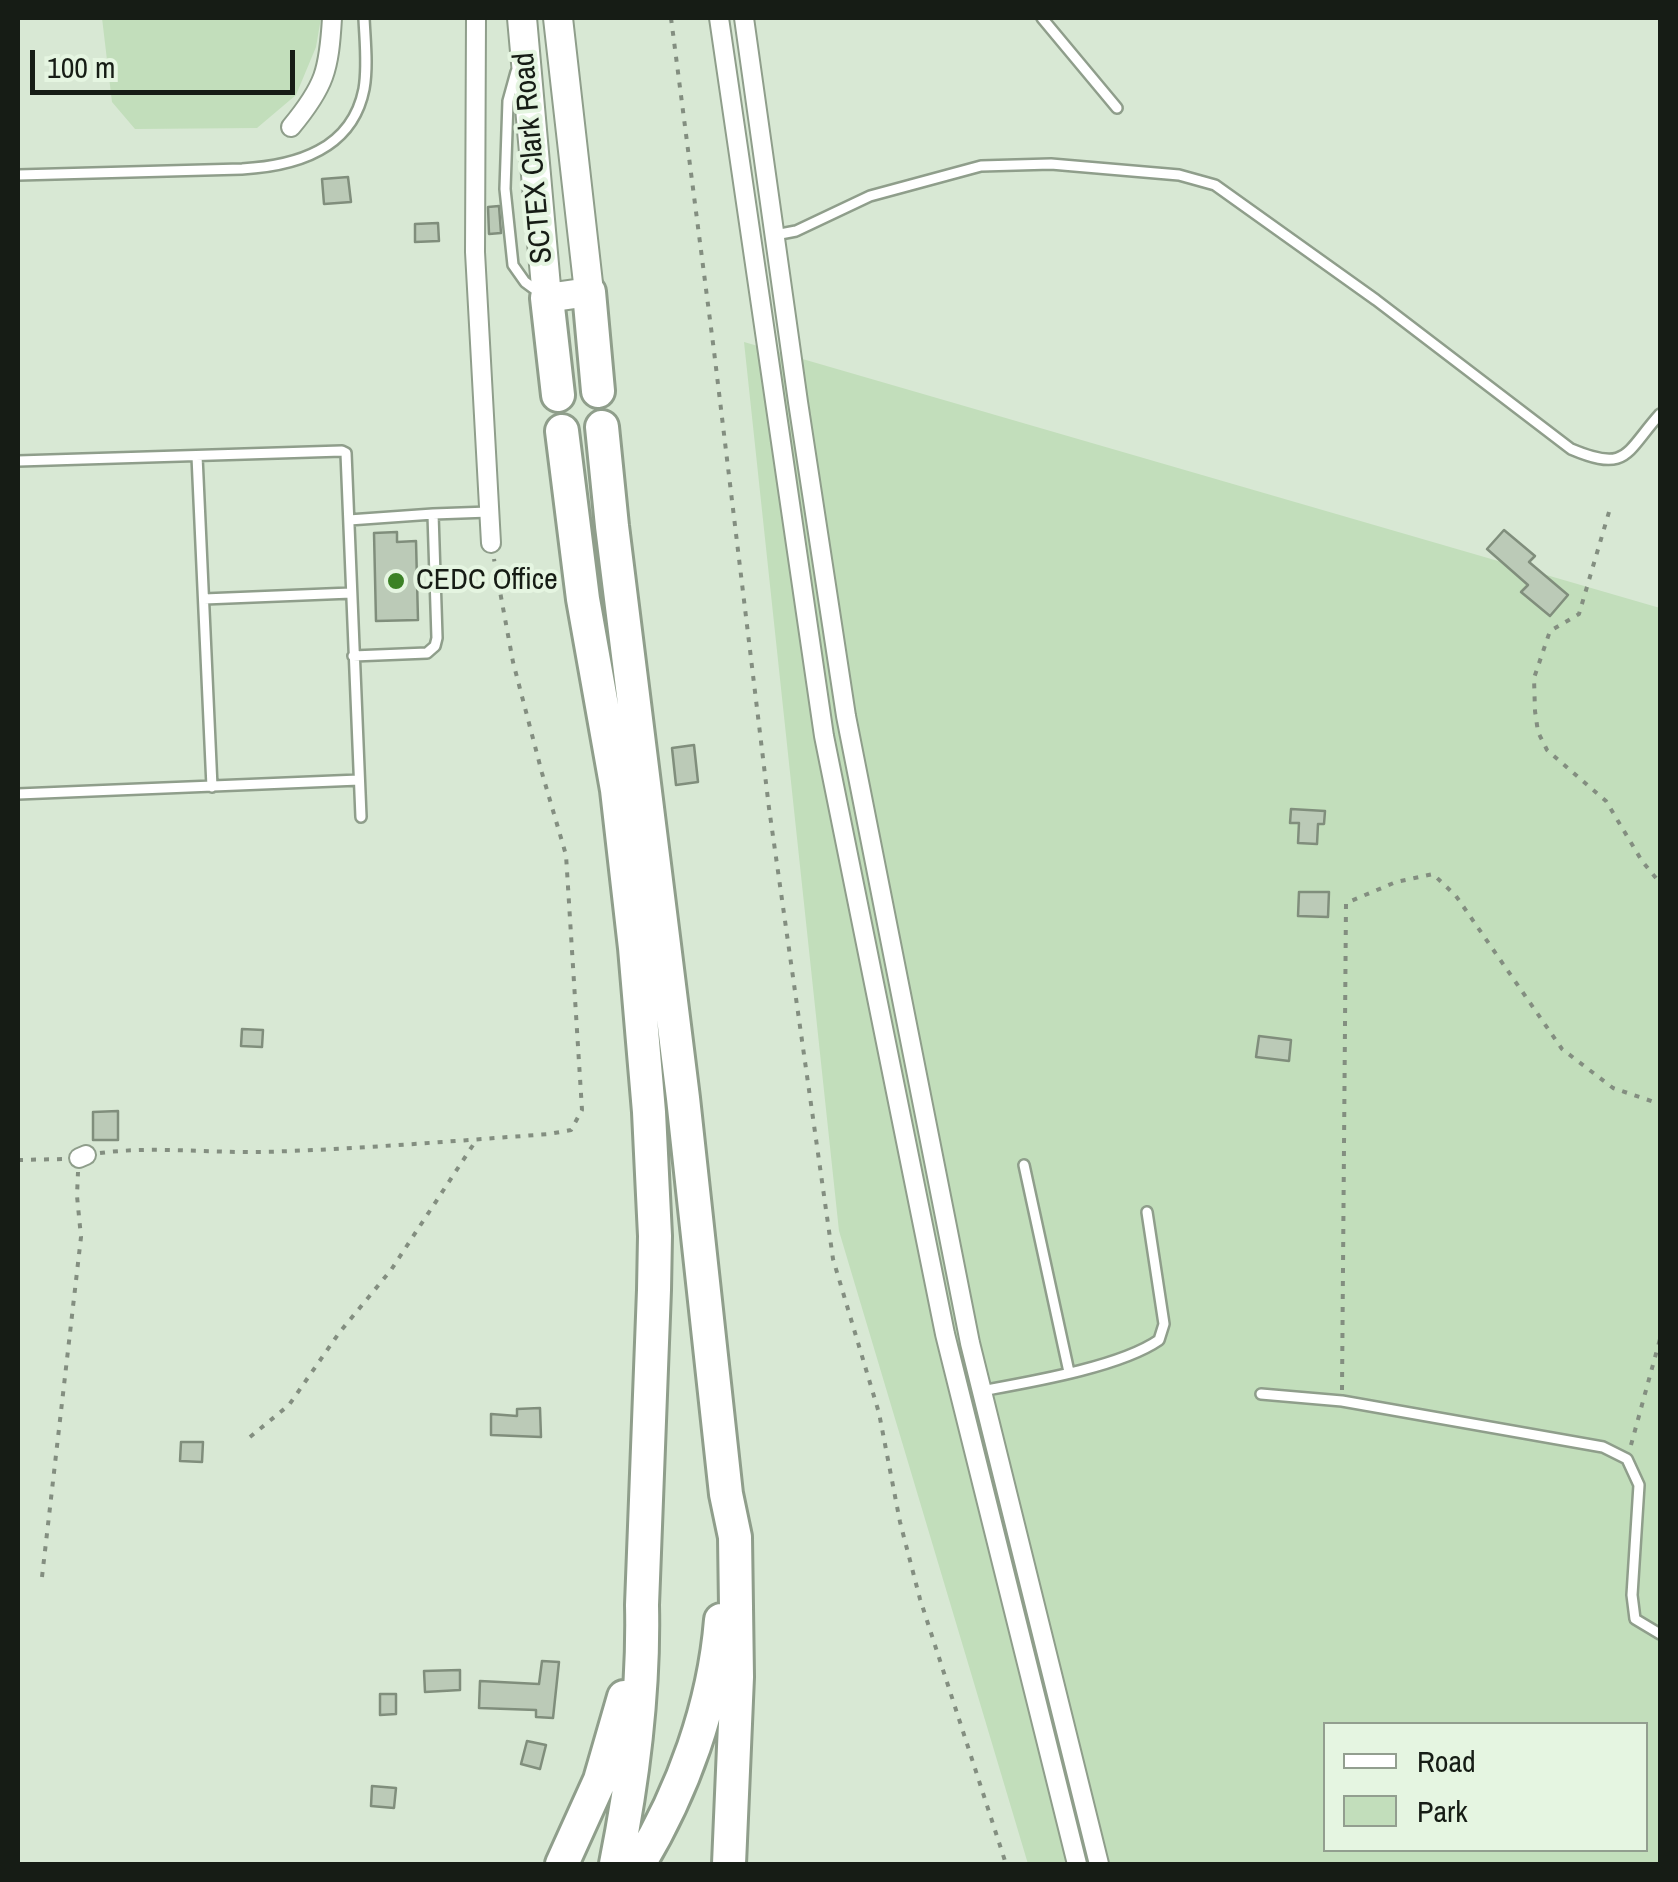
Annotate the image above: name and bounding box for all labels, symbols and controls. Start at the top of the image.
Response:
scale bar [35,30,300,92]
text: 100 m [47,47,115,87]
street label: SCTEX Clark Road [507,51,561,265]
place label: CEDC Office [416,563,558,599]
marker: CEDC Office [385,570,407,592]
legend [1323,1722,1648,1852]
text: Road [1417,1741,1476,1781]
text: Park [1417,1791,1468,1831]

